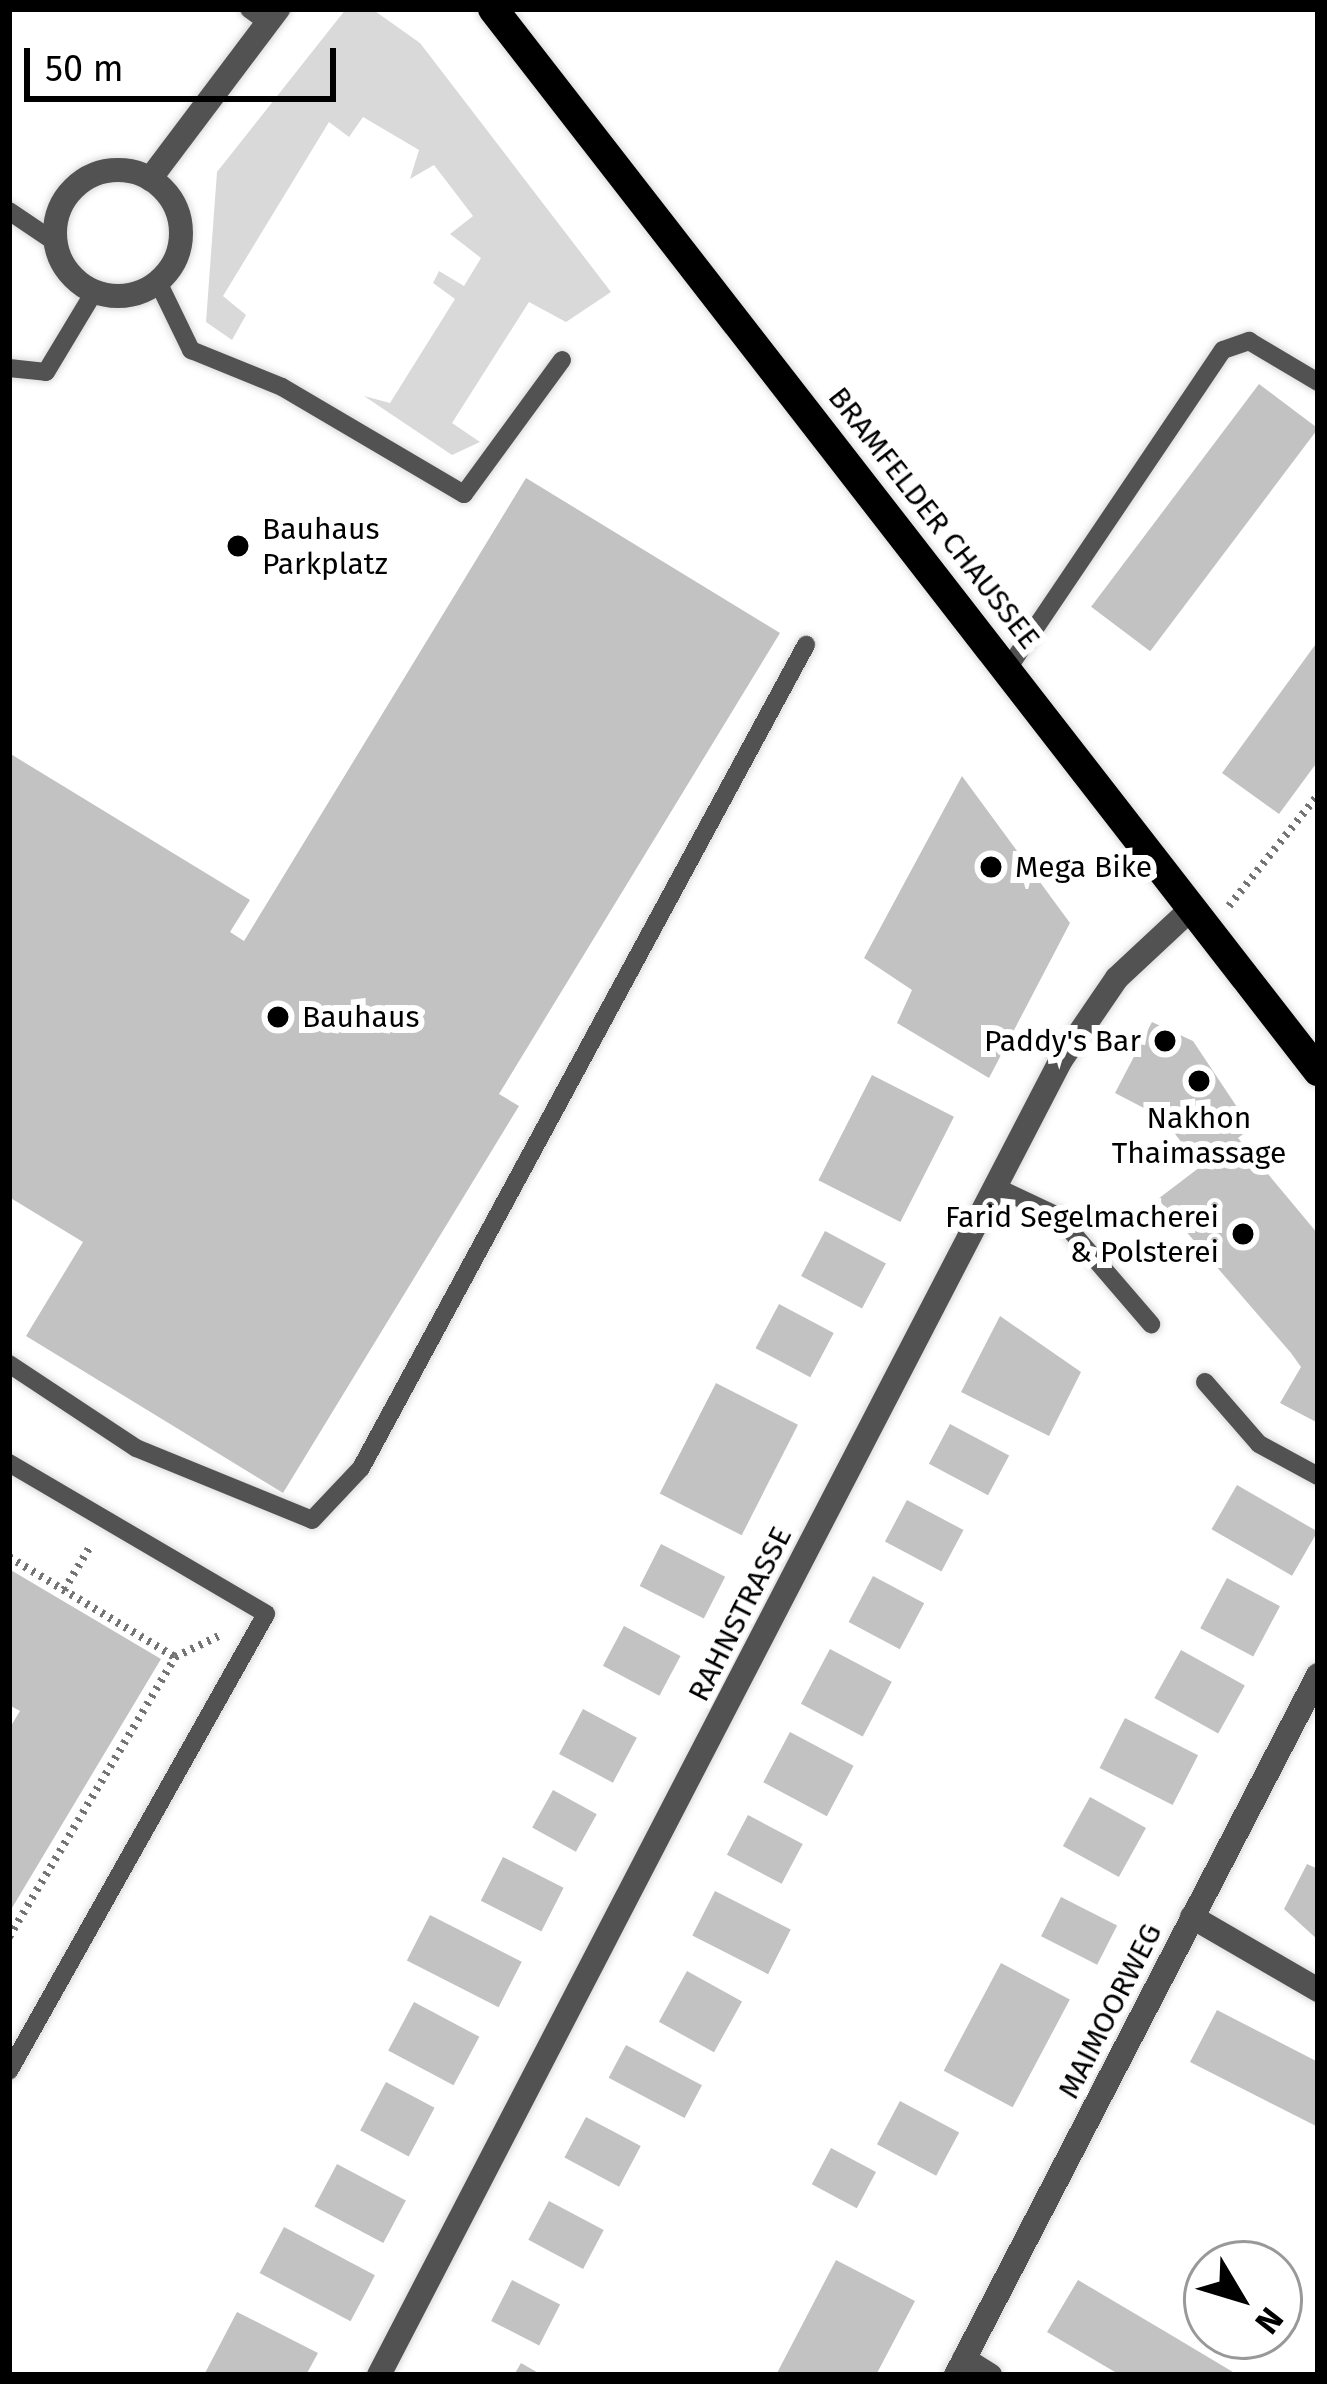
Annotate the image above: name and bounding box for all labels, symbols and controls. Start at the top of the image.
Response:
scale bar [30,24,342,98]
text: 50 m [45,47,124,91]
street label: BRAMFELDER CHAUSSEE [821,380,1047,656]
place label: Bauhaus Parkplatz [262,511,388,582]
marker: Bauhaus Parkplatz [225,533,251,559]
place label: Mega Bike [1015,849,1152,885]
marker: Mega Bike [978,854,1004,880]
place label: Bauhaus [302,999,419,1035]
marker: Bauhaus [265,1004,291,1030]
place label: Paddy's Bar [984,1023,1141,1059]
marker: Paddy's Bar [1152,1028,1178,1054]
marker: Nakhon Thaimassage [1186,1068,1212,1094]
place label: Nakhon Thaimassage [1112,1100,1286,1170]
place label: Farid Segelmacherei & Polsterei [945,1199,1219,1270]
marker: Farid Segelmacherei & Polsterei [1230,1221,1256,1247]
street label: RAHNSTRASSE [681,1521,799,1707]
street label: MAIMOORWEG [1050,1918,1170,2104]
north arrow [1183,2240,1303,2360]
text: N [1247,2299,1292,2341]

